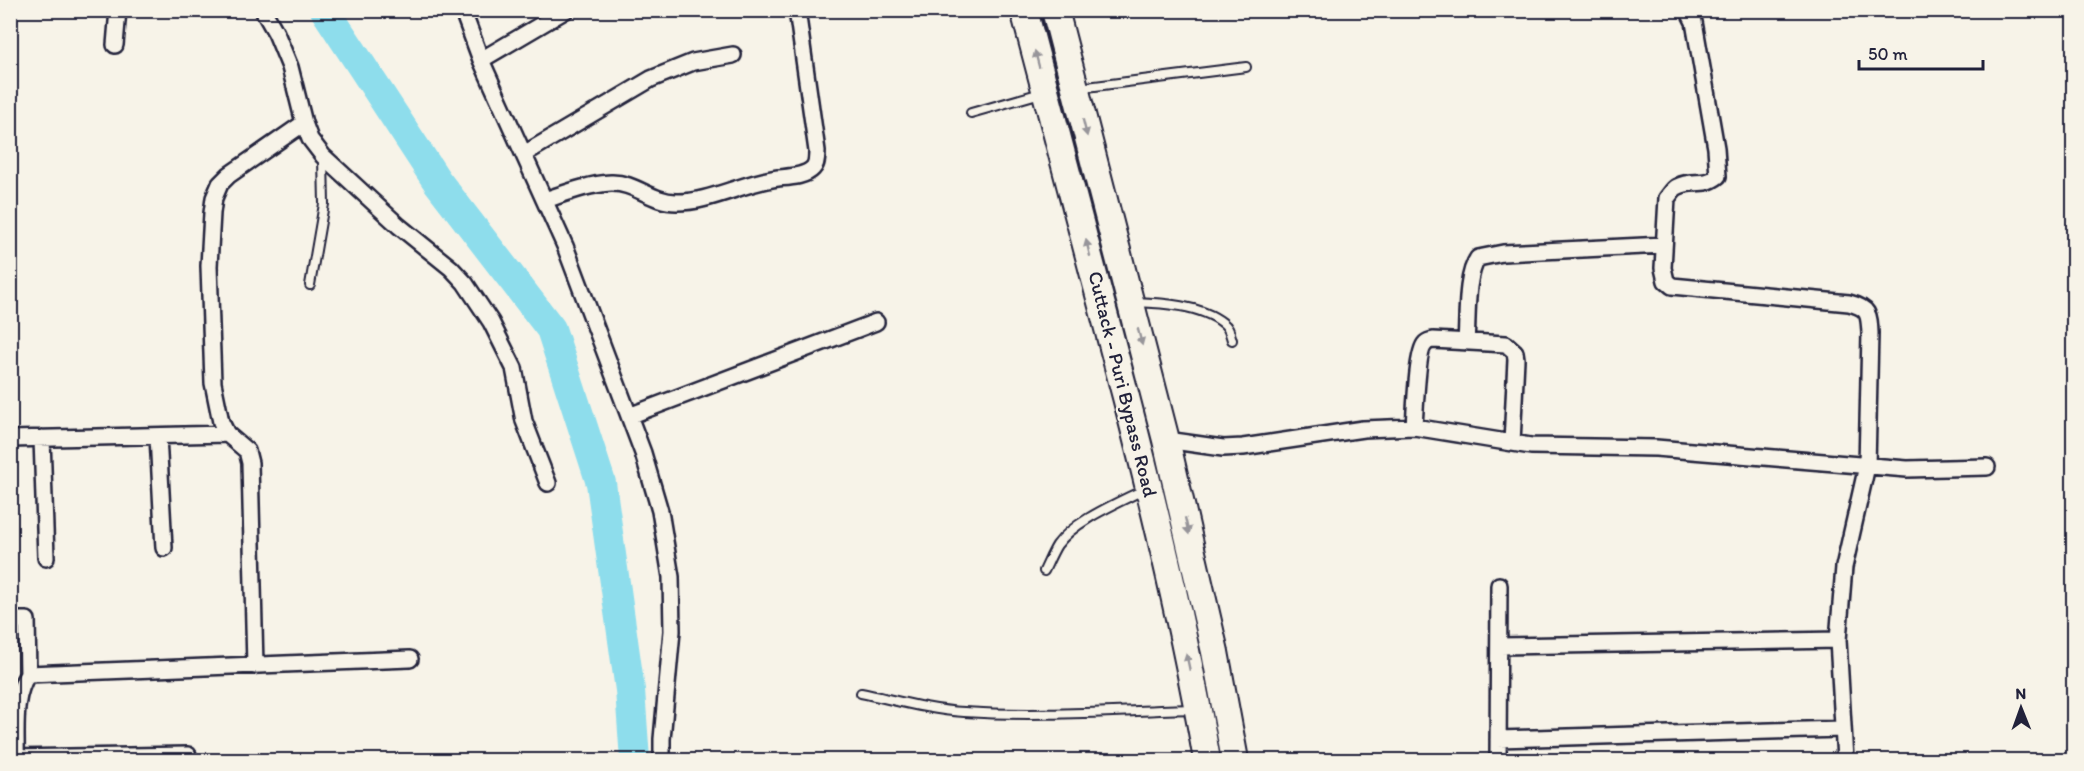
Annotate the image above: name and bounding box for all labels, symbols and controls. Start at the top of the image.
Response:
scale bar [1859,33,1984,71]
text: 50 m [1868,43,1908,65]
one-way arrow [1032,50,1042,69]
one-way arrow [1081,119,1090,137]
one-way arrow [1083,239,1093,257]
street label: Cuttack - Puri Bypass Road [1083,269,1163,500]
one-way arrow [1136,328,1146,346]
one-way arrow [1183,517,1192,536]
one-way arrow [1183,652,1192,671]
north arrow [1991,678,2051,738]
text: N [2015,684,2026,703]

